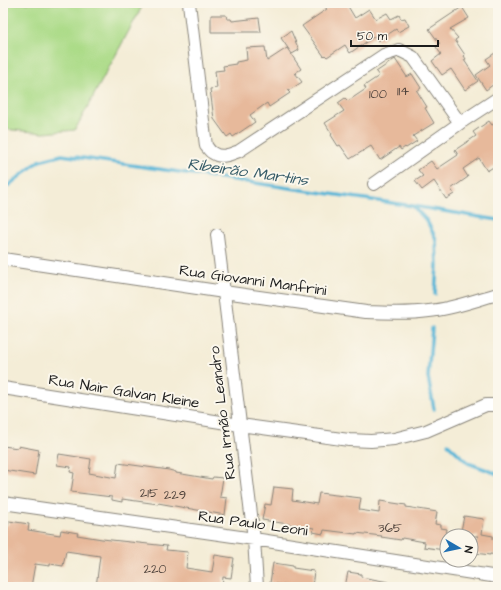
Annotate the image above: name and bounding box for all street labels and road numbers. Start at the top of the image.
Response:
street label: Rua Giovanni Manfrini [178,260,329,301]
street label: Rua Irmão Leandro [204,344,241,481]
street label: Rua Nair Galvan Kleine [47,369,201,414]
street label: Rua Paulo Leoni [197,505,310,542]

